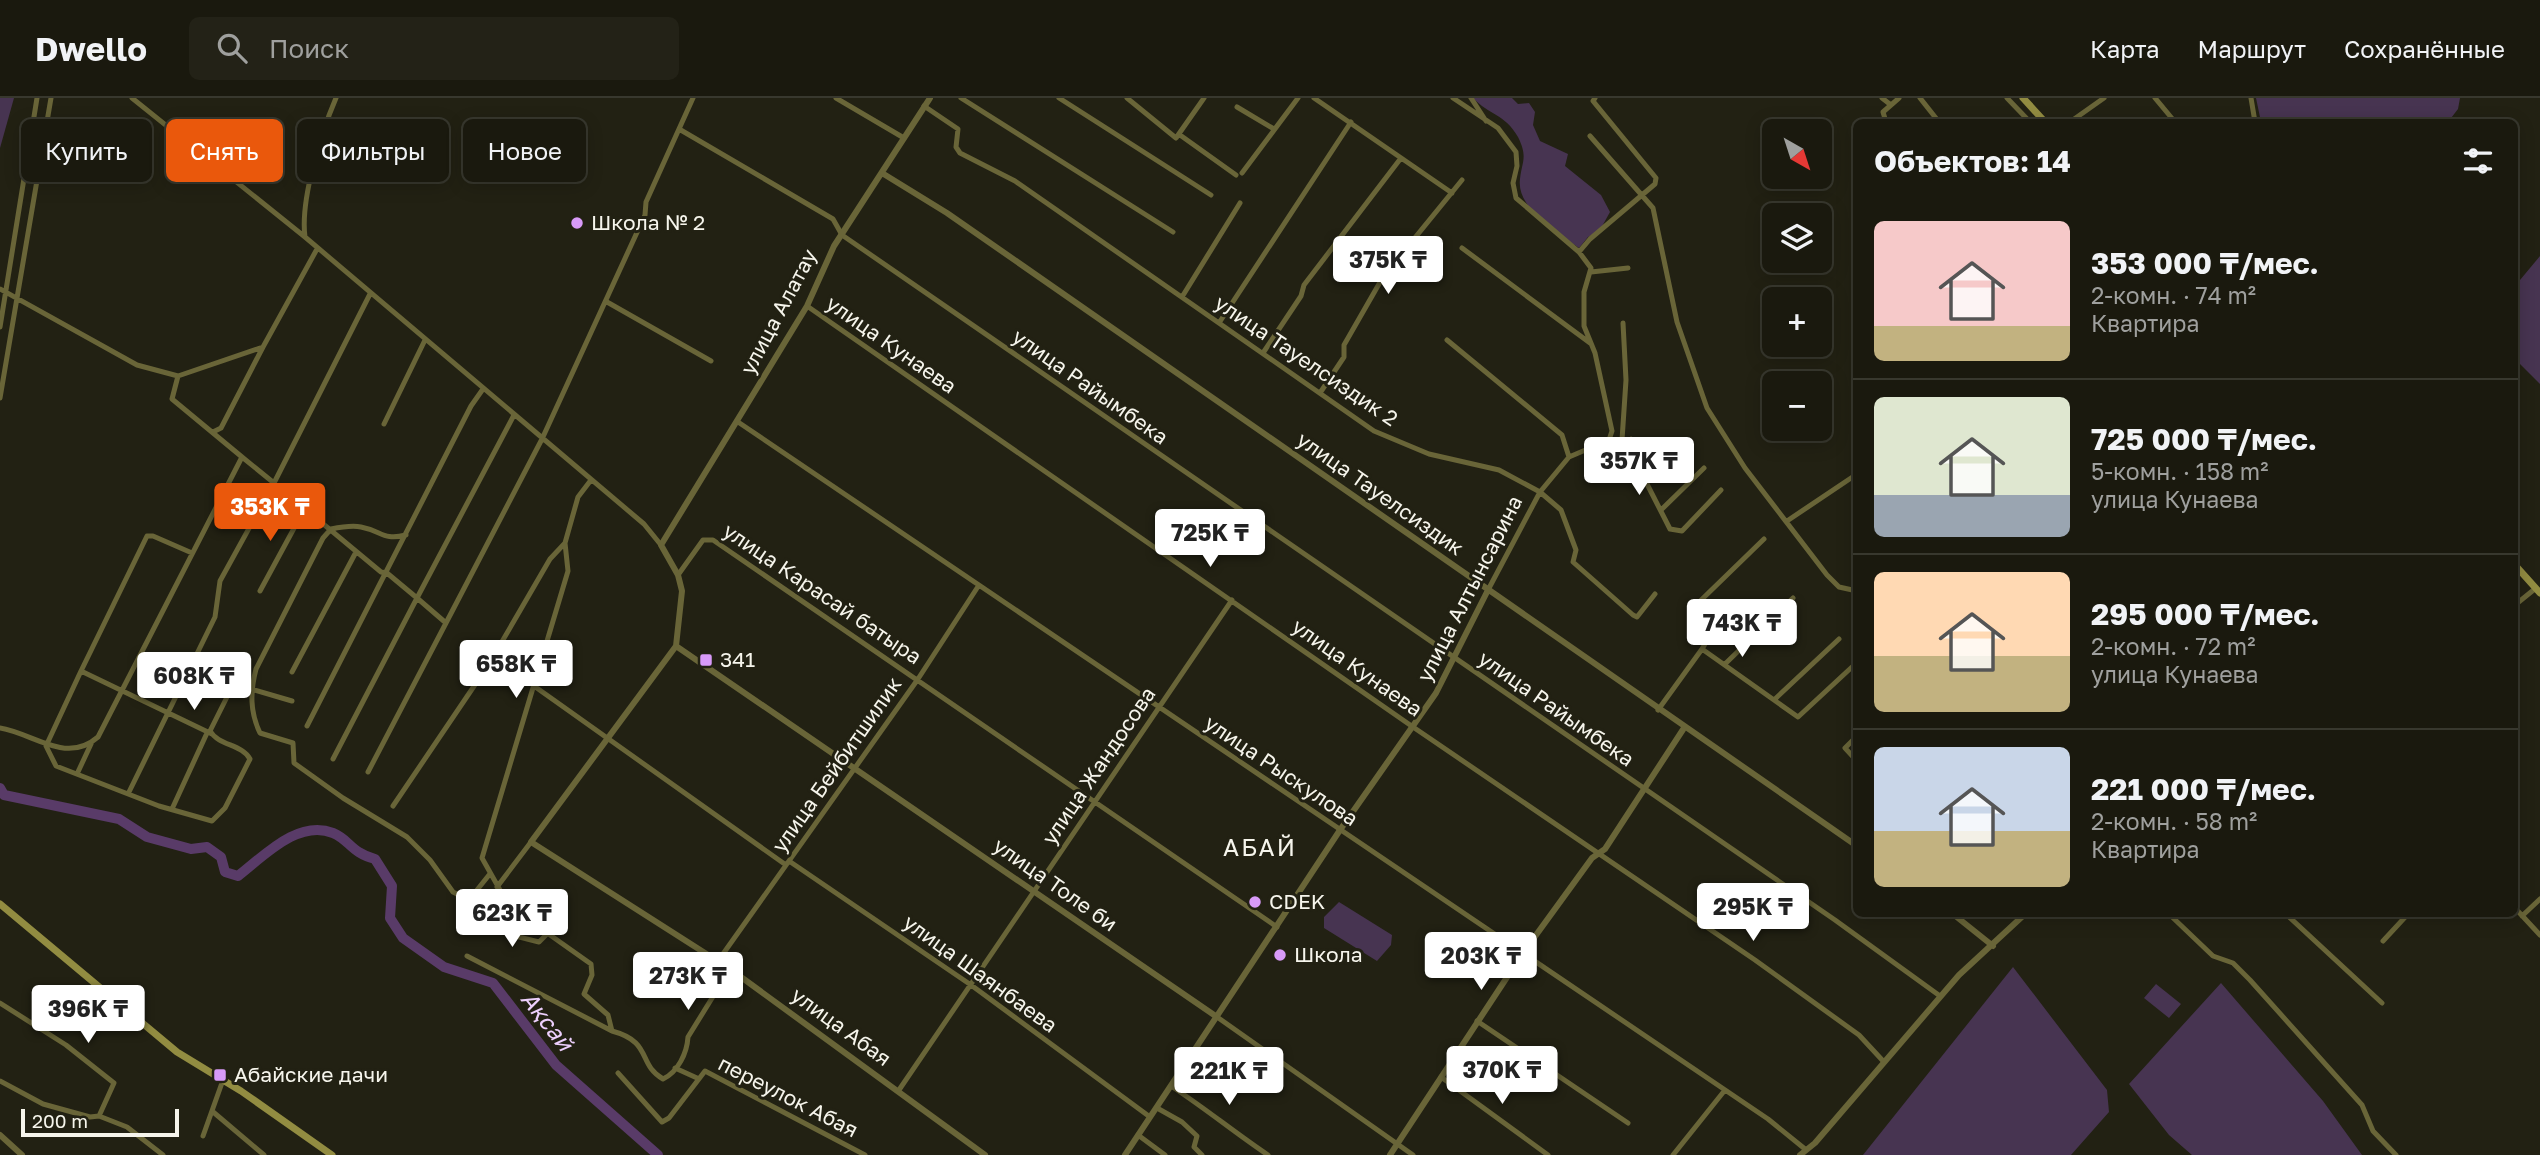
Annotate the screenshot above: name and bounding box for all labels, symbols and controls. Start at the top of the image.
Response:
search box [189,17,679,80]
text: Dwello [35,29,147,68]
icon: search [213,29,251,67]
text: Поиск [269,33,349,64]
text: Карта [2090,34,2160,63]
text: Маршрут [2198,34,2306,63]
text: Сохранённые [2344,34,2505,63]
chip: Купить [21,119,152,182]
chip: Снять [166,119,283,182]
chip: Фильтры [297,119,449,182]
chip: Новое [463,119,586,182]
north arrow [1762,119,1832,189]
map controls [1762,119,1832,441]
icon: filters [2459,142,2497,180]
text: Объектов: 14 [1874,143,2071,179]
button: layers [1762,203,1832,273]
place label: Школа № 2 [591,209,705,235]
marker: Школа № 2 [569,215,585,231]
pin: 375K ₸ [1331,236,1445,296]
street label: улица Алатау [734,244,822,379]
text: 375K ₸ [1349,245,1427,273]
text: 353 000 ₸/мес. [2091,245,2319,281]
icon: home [1930,249,2014,333]
text: 2-комн. · 74 m² [2091,281,2256,309]
button: + [1762,287,1832,357]
street label: улица Тауелсиздик 2 [1210,289,1403,431]
street label: улица Кунаева [821,290,962,399]
text: Квартира [2091,309,2199,337]
street label: улица Райымбека [1008,323,1173,450]
button: − [1762,371,1832,441]
text: 725 000 ₸/мес. [2091,421,2317,457]
icon: home [1930,425,2014,509]
street label: улица Тауелсиздик [1292,426,1469,561]
pin: 357K ₸ [1582,438,1696,497]
text: 357K ₸ [1600,446,1678,474]
text: 5-комн. · 158 m² [2091,457,2268,485]
pin: 353K ₸ [213,484,327,543]
text: улица Кунаева [2091,485,2259,513]
street label: улица Алтынсарина [1411,491,1527,686]
text: 353K ₸ [230,492,310,520]
pin: 725K ₸ [1153,510,1267,569]
street label: улица Карасай батыра [718,517,927,669]
text: 725K ₸ [1171,518,1249,546]
text: 295 000 ₸/мес. [2091,596,2320,632]
pin: 743K ₸ [1685,600,1799,659]
icon: home [1930,600,2014,684]
text: 743K ₸ [1703,608,1781,636]
street label: улица Кунаева [1287,613,1428,722]
text: 2-комн. · 72 m² [2091,632,2255,660]
pin: 658K ₸ [459,640,573,700]
street label: улица Райымбека [1474,645,1639,772]
place label: 341 [720,646,755,672]
text: 658K ₸ [476,649,556,677]
pin: 608K ₸ [137,652,251,712]
marker: 341 [698,652,714,668]
text: улица Кунаева [2091,660,2259,688]
text: 608K ₸ [153,661,235,689]
street label: улица Бейбитшилик [766,672,907,857]
street label: улица Жандосова [1036,682,1161,849]
street label: улица Рыскулова [1200,709,1363,831]
text: 221 000 ₸/мес. [2091,771,2316,807]
icon: home [1930,775,2014,859]
text: 2-комн. · 58 m² [2091,807,2257,835]
street label: улица Толе би [989,832,1123,937]
district label: АБАЙ [1223,832,1297,861]
text: Квартира [2091,835,2199,863]
pin: 295K ₸ [1696,884,1810,943]
place label: CDEK [1269,888,1325,914]
pin: 623K ₸ [455,890,569,949]
text: 295K ₸ [1713,892,1793,920]
marker: CDEK [1247,894,1263,910]
text: 623K ₸ [472,898,552,926]
street label: улица Шаянбаева [898,909,1063,1038]
pin: 203K ₸ [1424,932,1538,992]
place label: Школа [1294,941,1363,967]
text: 203K ₸ [1441,941,1521,969]
marker: Школа [1272,947,1288,963]
pin: 273K ₸ [631,953,745,1012]
text: 273K ₸ [649,961,727,989]
street label: улица Абая [787,981,897,1071]
water label: Ақсай [516,985,581,1057]
pin: 396K ₸ [31,986,145,1045]
text: 396K ₸ [48,994,128,1022]
pin: 370K ₸ [1445,1046,1559,1106]
pin: 221K ₸ [1172,1048,1286,1107]
street label: переулок Абая [714,1050,863,1142]
text: 370K ₸ [1463,1055,1541,1083]
text: 221K ₸ [1190,1056,1268,1084]
place label: Абайские дачи [234,1061,388,1087]
marker: Абайские дачи [212,1067,228,1083]
scale bar [21,1106,178,1138]
text: 200 m [32,1109,88,1132]

